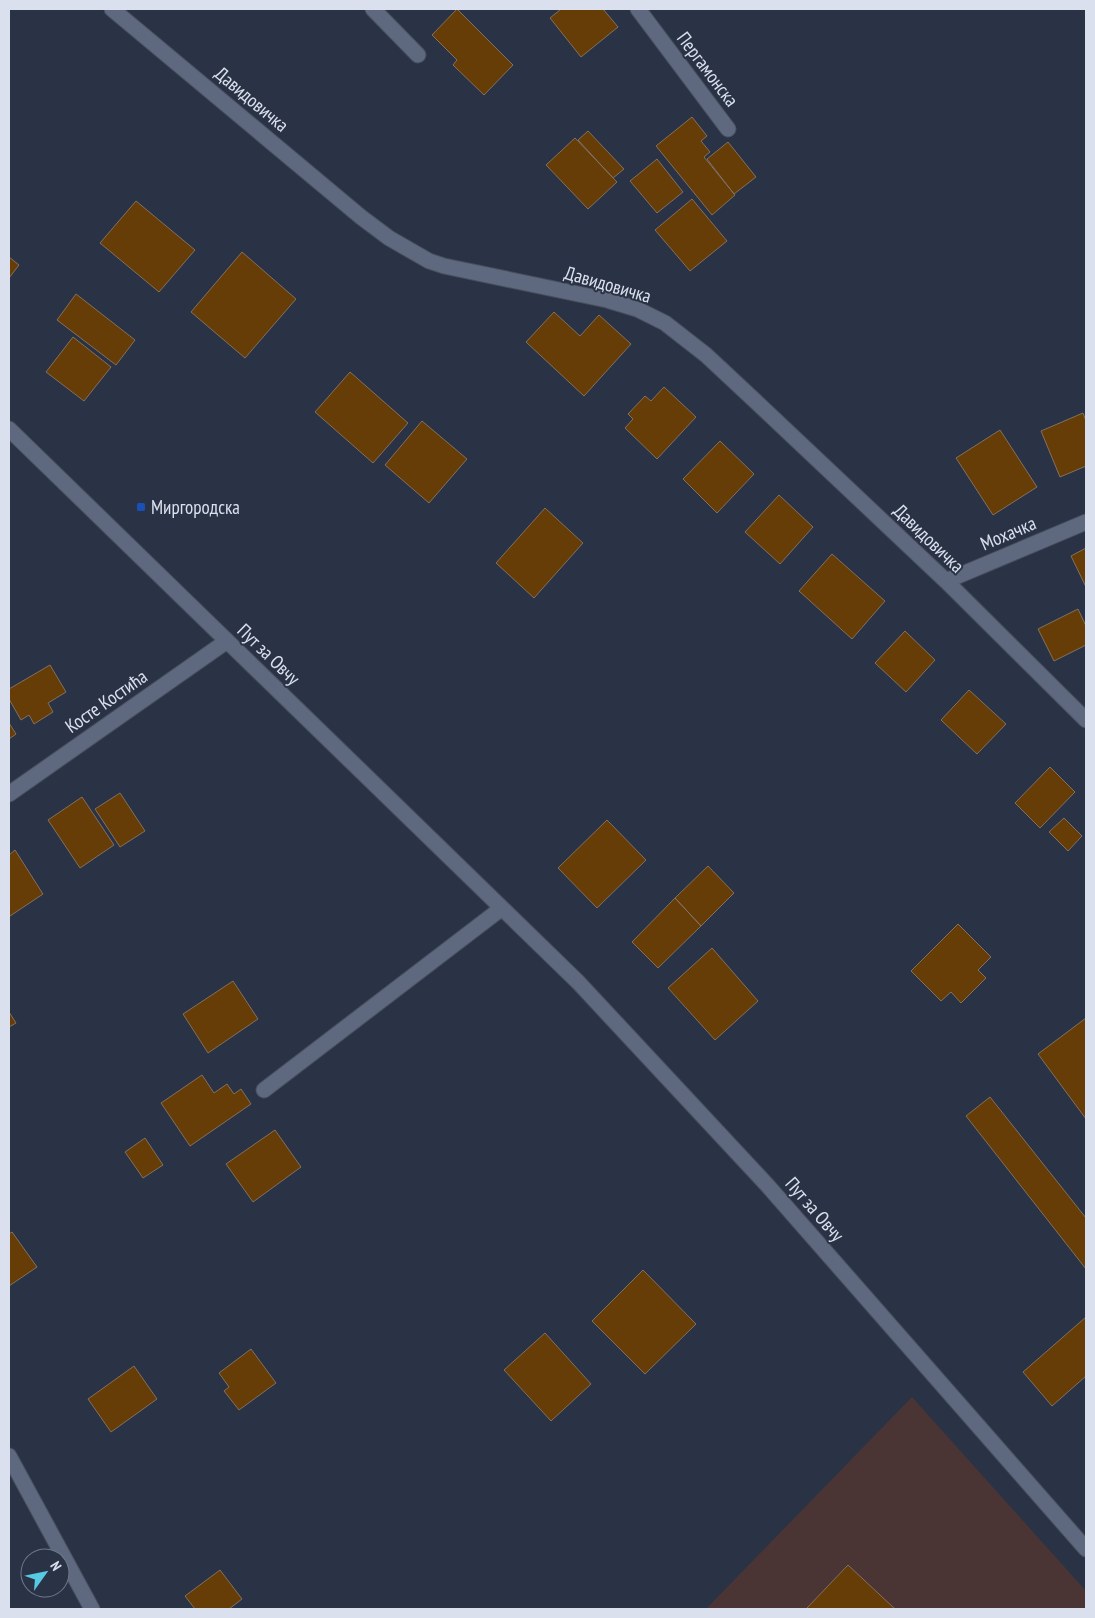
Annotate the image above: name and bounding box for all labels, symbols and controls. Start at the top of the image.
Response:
street label: Пергамонска [672,27,744,111]
street label: Давидовичка [210,61,294,137]
street label: Давидовичка [562,260,654,308]
place label: Миргородска [151,495,240,519]
street label: Давидовичка [889,498,969,578]
marker: Миргородска [135,501,147,513]
street label: Мохачка [977,511,1039,555]
street label: Пут за Овчу [233,618,306,690]
street label: Косте Костића [60,664,152,738]
street label: Пут за Овчу [780,1172,850,1247]
north arrow [20,1548,70,1598]
text: N [46,1558,66,1574]

